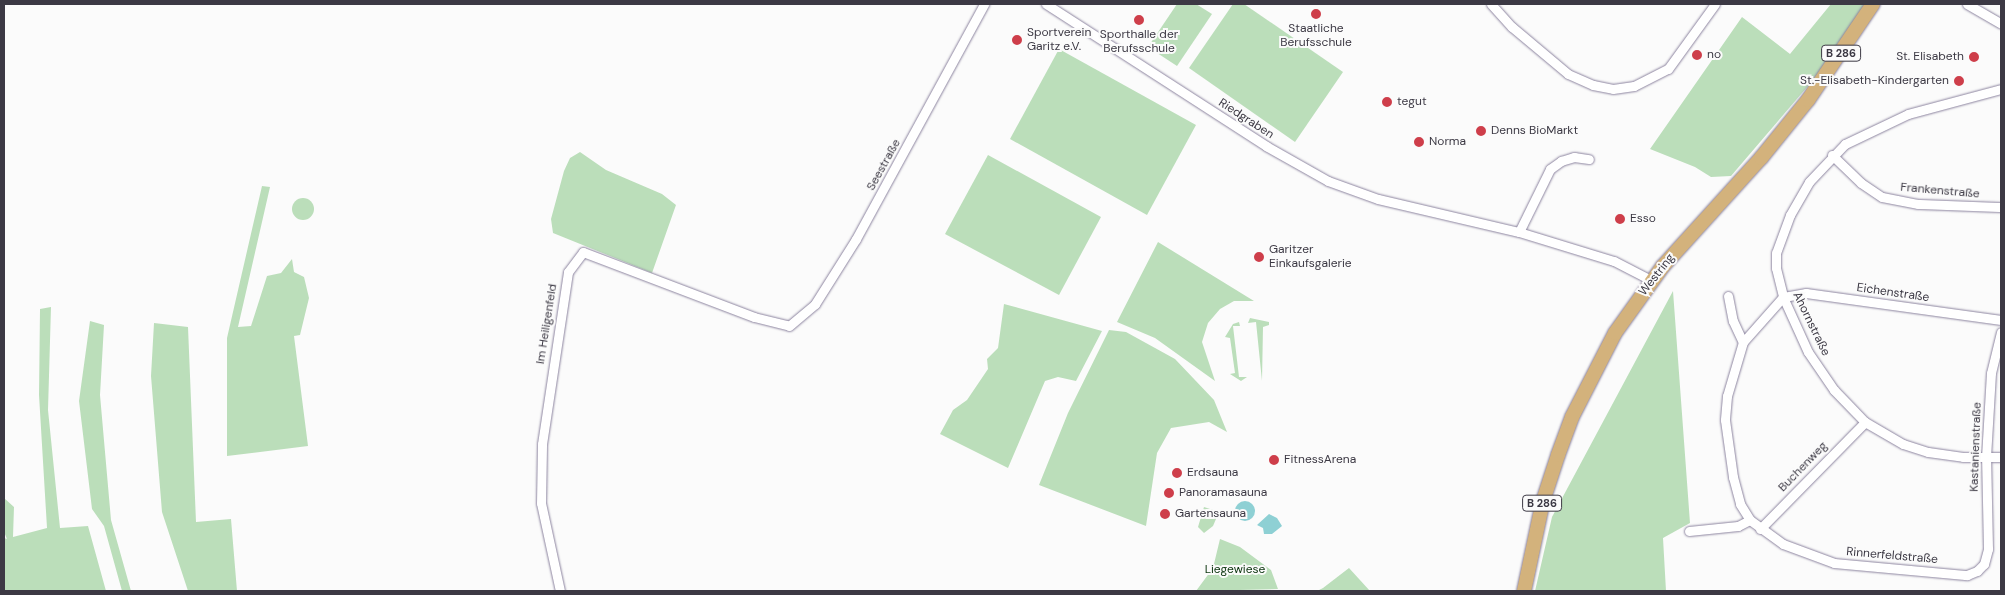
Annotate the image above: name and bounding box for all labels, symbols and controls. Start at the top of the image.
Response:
marker: Staatliche Berufsschule [1310,8,1322,20]
marker: Sporthalle der Berufsschule [1133,14,1145,26]
place label: Staatliche Berufsschule [1280,22,1352,50]
place label: Sportverein Garitz e.V. [1027,26,1091,54]
place label: Sporthalle der Berufsschule [1100,28,1178,56]
marker: Sportverein Garitz e.V. [1011,34,1023,46]
road number: B 286 [1821,44,1861,62]
place label: no [1707,48,1721,62]
marker: no [1691,49,1703,61]
place label: St. Elisabeth [1896,50,1964,64]
marker: St. Elisabeth [1968,51,1980,63]
place label: St.-Elisabeth-Kindergarten [1800,74,1949,88]
marker: St.-Elisabeth-Kindergarten [1953,75,1965,87]
place label: tegut [1397,95,1427,109]
street label: Riedgraben [1216,96,1276,142]
marker: tegut [1381,96,1393,108]
place label: Denns BioMarkt [1491,124,1578,138]
marker: Denns BioMarkt [1475,125,1487,137]
place label: Norma [1429,135,1466,149]
marker: Norma [1413,136,1425,148]
street label: Seestraße [864,137,904,193]
street label: Frankenstraße [1900,180,1980,202]
place label: Esso [1630,212,1656,226]
marker: Esso [1614,213,1626,225]
place label: Garitzer Einkaufsgalerie [1269,243,1352,271]
marker: Garitzer Einkaufsgalerie [1253,251,1265,263]
street label: Westring [1636,251,1678,299]
street label: Eichenstraße [1856,281,1930,305]
street label: Im Heiligenfeld [534,283,560,365]
street label: Ahornstraße [1789,290,1833,358]
street label: Kastanienstraße [1967,402,1985,492]
street label: Buchenweg [1776,439,1830,495]
place label: FitnessArena [1284,453,1356,467]
marker: FitnessArena [1268,454,1280,466]
place label: Erdsauna [1187,466,1238,480]
marker: Erdsauna [1171,467,1183,479]
place label: Panoramasauna [1179,486,1267,500]
marker: Panoramasauna [1163,487,1175,499]
road number: B 286 [1522,494,1562,512]
place label: Gartensauna [1175,507,1246,521]
marker: Gartensauna [1159,508,1171,520]
street label: Rinnerfeldstraße [1846,545,1938,567]
park label: Liegewiese [1205,563,1265,577]

